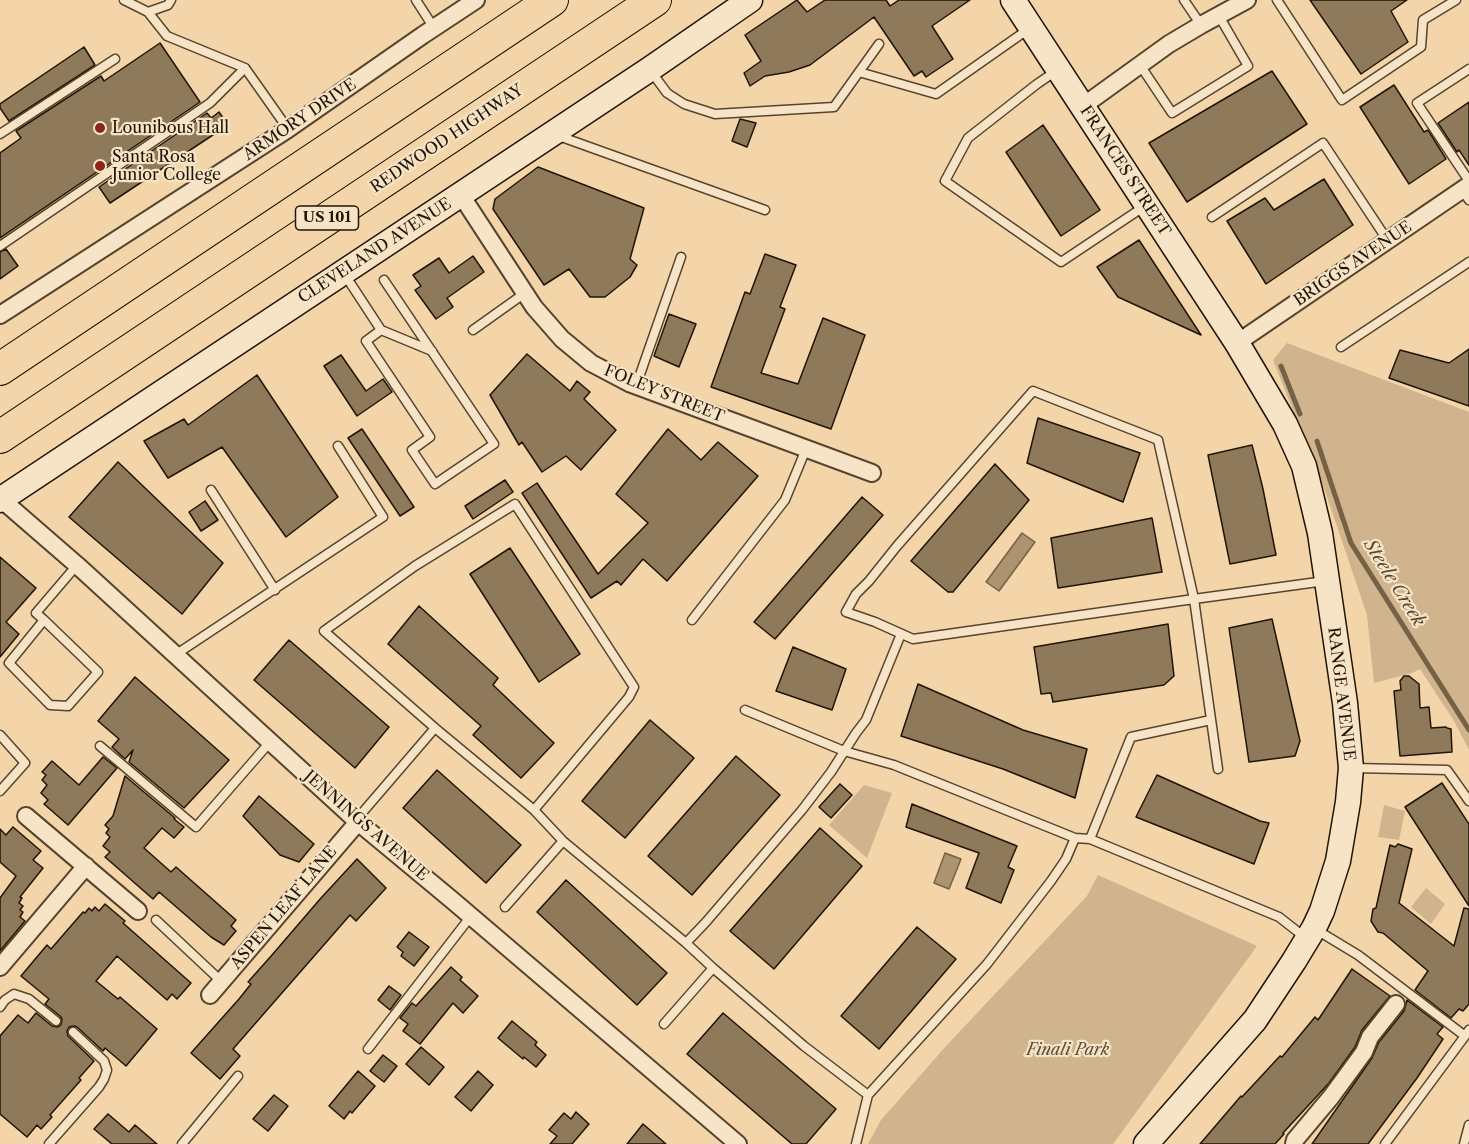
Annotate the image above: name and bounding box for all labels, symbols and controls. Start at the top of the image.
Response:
street label: ARMORY DRIVE [240,75,360,165]
street label: REDWOOD HIGHWAY [367,81,527,197]
street label: FRANCES STREET [1076,102,1174,240]
place label: Lounibous Hall [112,118,229,138]
marker: Lounibous Hall [93,121,107,135]
place label: Santa Rosa Junior College [112,147,221,185]
marker: Santa Rosa Junior College [93,159,107,173]
street label: CLEVELAND AVENUE [295,194,455,308]
road number: US 101 [296,206,358,230]
street label: BRIGGS AVENUE [1290,217,1416,311]
street label: FOLEY STREET [601,361,727,427]
water label: Steele Creek [1359,535,1429,631]
street label: RANGE AVENUE [1323,626,1359,762]
street label: JENNINGS AVENUE [300,767,432,885]
street label: ASPEN LEAF LANE [227,842,341,974]
park label: Finali Park [1027,1040,1109,1060]

